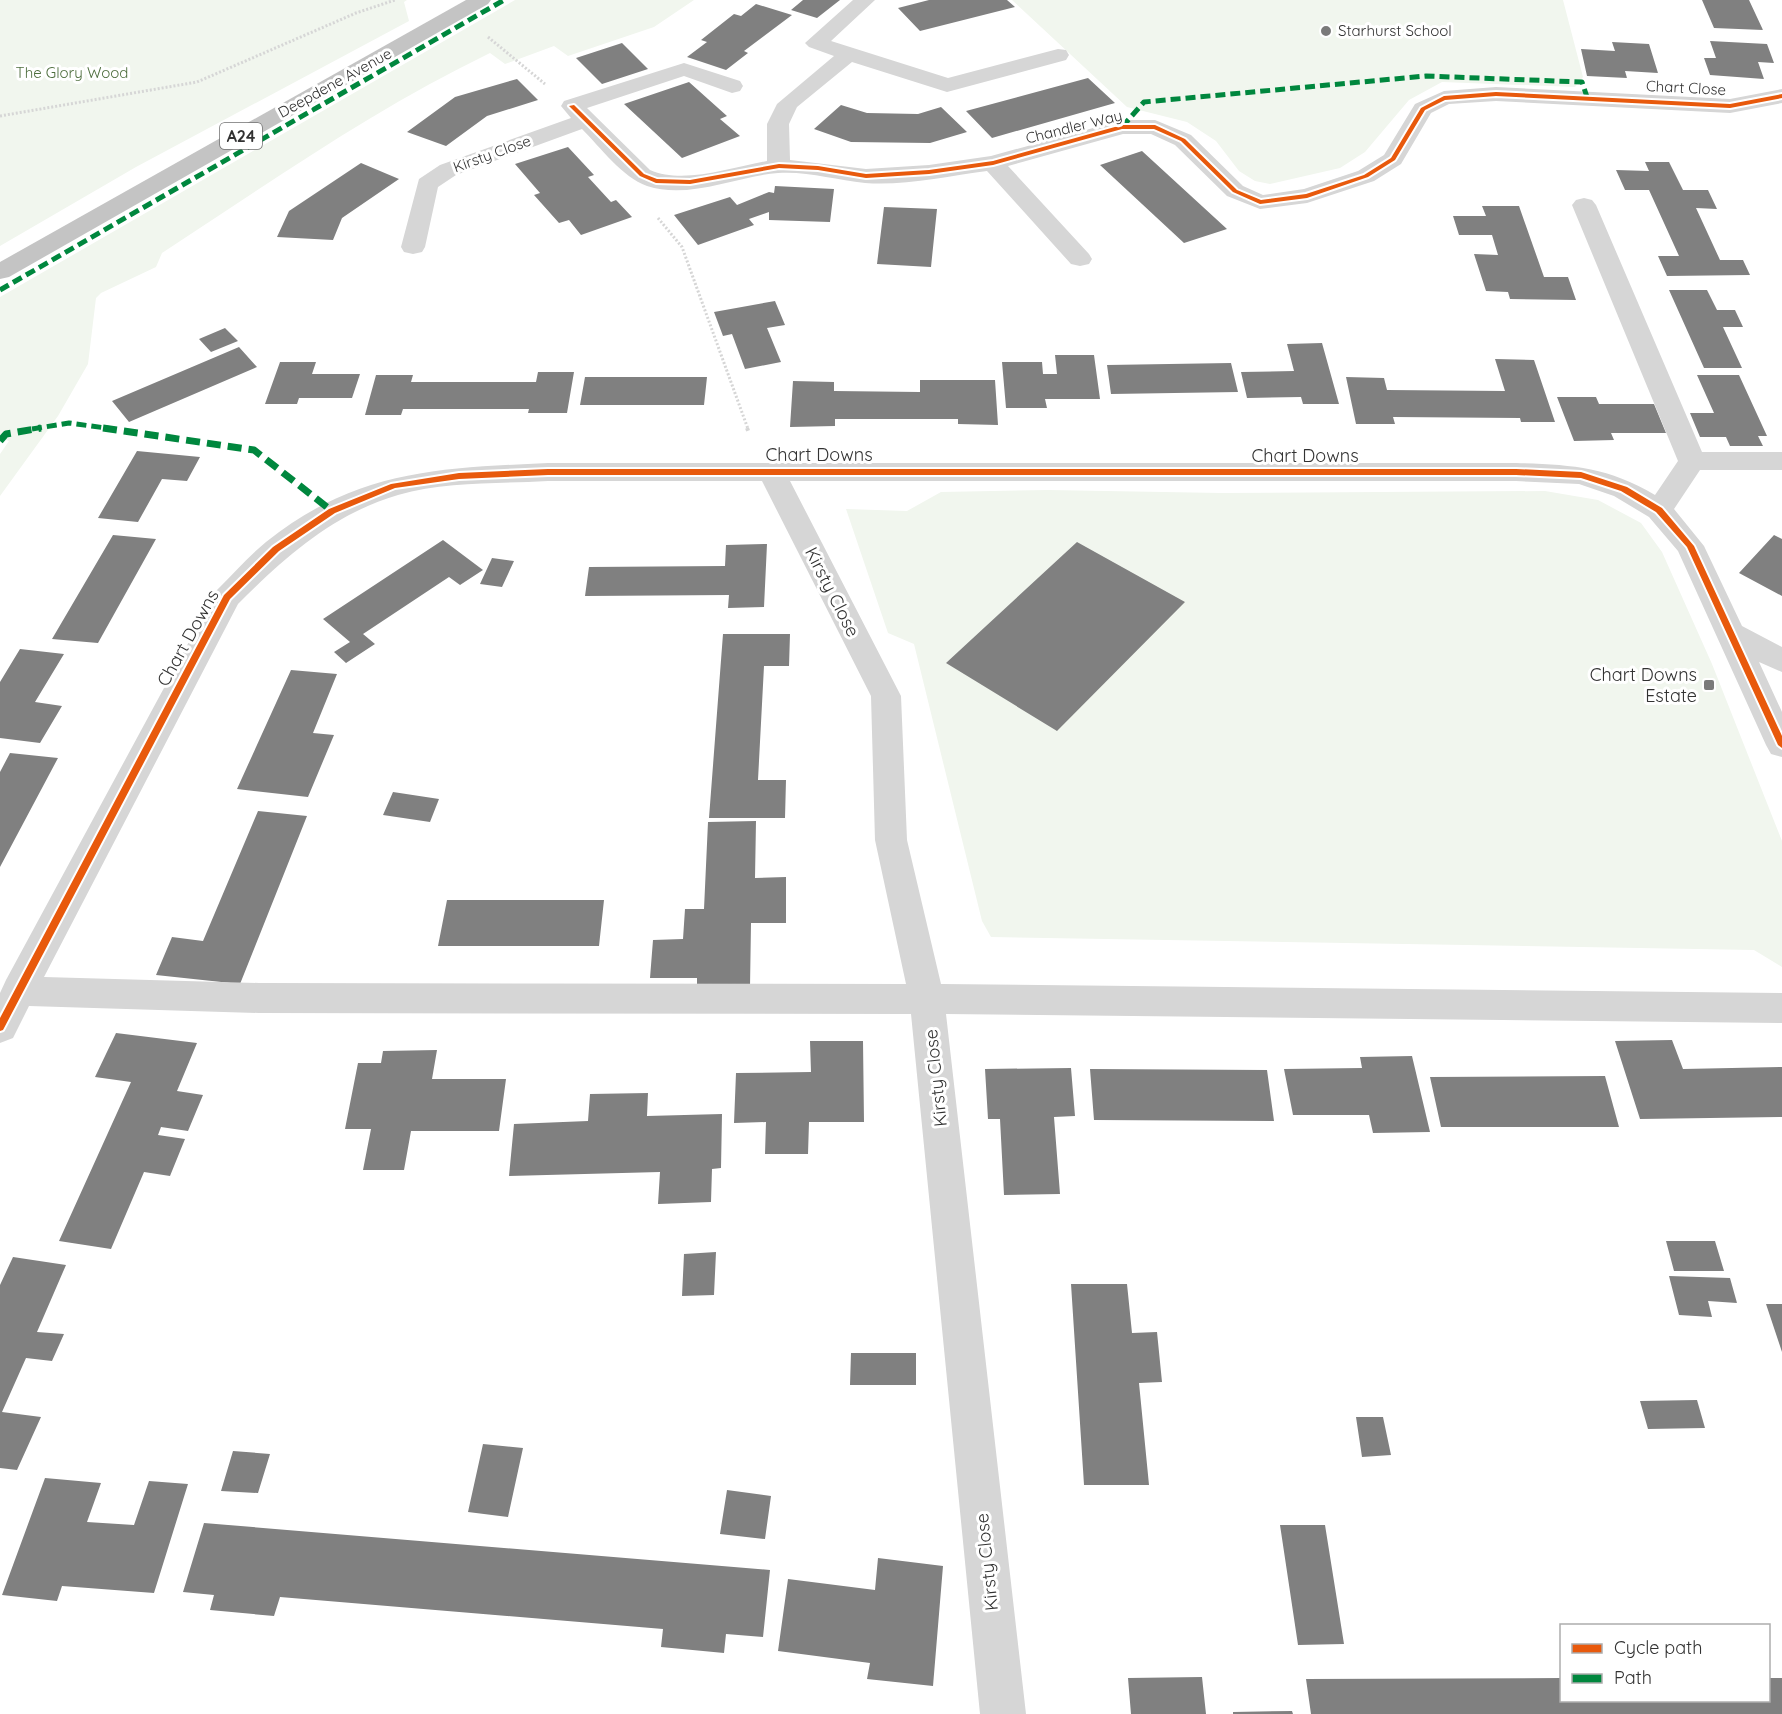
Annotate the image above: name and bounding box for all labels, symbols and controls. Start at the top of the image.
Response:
place label: Starhurst School [1338,21,1452,40]
marker: Starhurst School [1319,24,1333,38]
street label: Deepdene Avenue [275,43,395,122]
park label: The Glory Wood [16,63,128,82]
street label: Chart Close [1646,76,1726,99]
street label: Chandler Way [1024,105,1124,148]
road number: A24 [220,123,262,149]
street label: Kirsty Close [450,131,533,176]
street label: Chart Downs [765,443,873,466]
street label: Chart Downs [1251,444,1359,467]
street label: Kirsty Close [800,543,865,641]
street label: Chart Downs [152,585,224,690]
place label: Chart Downs Estate [1590,663,1697,707]
marker: Chart Downs Estate [1702,678,1716,692]
street label: Kirsty Close [919,1028,952,1128]
street label: Kirsty Close [970,1512,1003,1612]
legend [1560,1624,1770,1702]
text: Cycle path [1614,1636,1702,1659]
text: Path [1614,1666,1652,1689]

